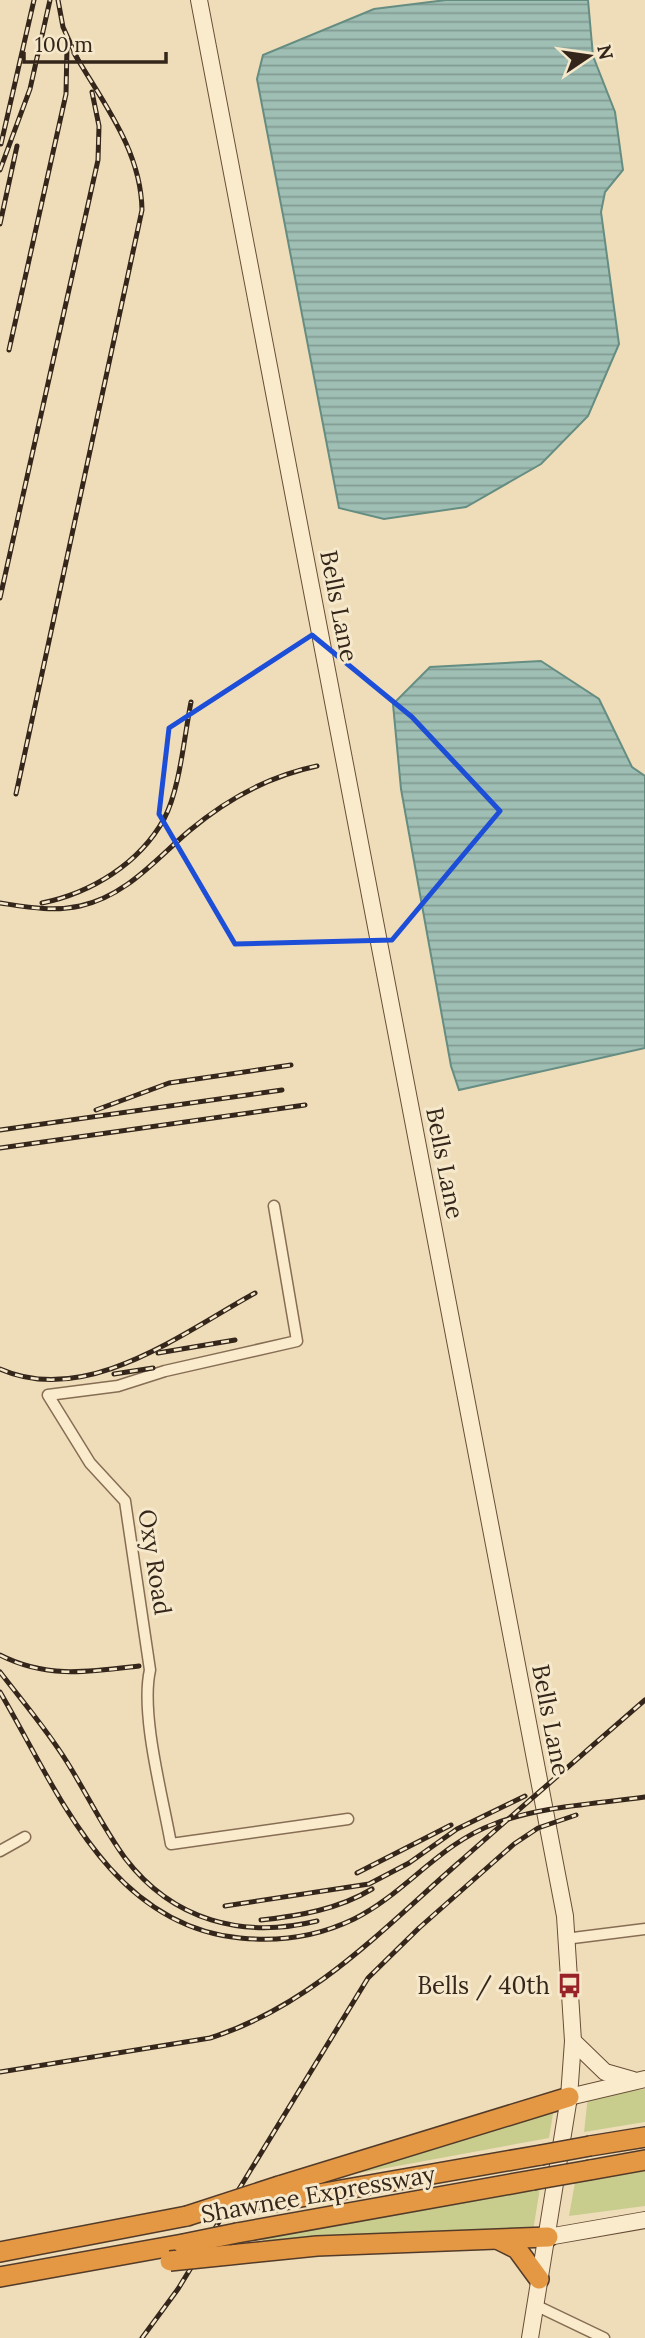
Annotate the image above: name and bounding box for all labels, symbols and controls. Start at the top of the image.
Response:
scale bar [24,21,166,65]
north arrow [554,21,624,91]
text: 100 m [35,31,93,58]
text: N [592,42,619,62]
street label: Bells Lane [313,548,365,664]
street label: Bells Lane [419,1105,471,1221]
street label: Oxy Road [131,1507,179,1617]
street label: Bells Lane [525,1662,577,1778]
place label: Bells / 40th [417,1970,550,2001]
bus stop icon: Bells / 40th [556,1971,584,1999]
street label: Shawnee Expressway [198,2158,438,2230]

